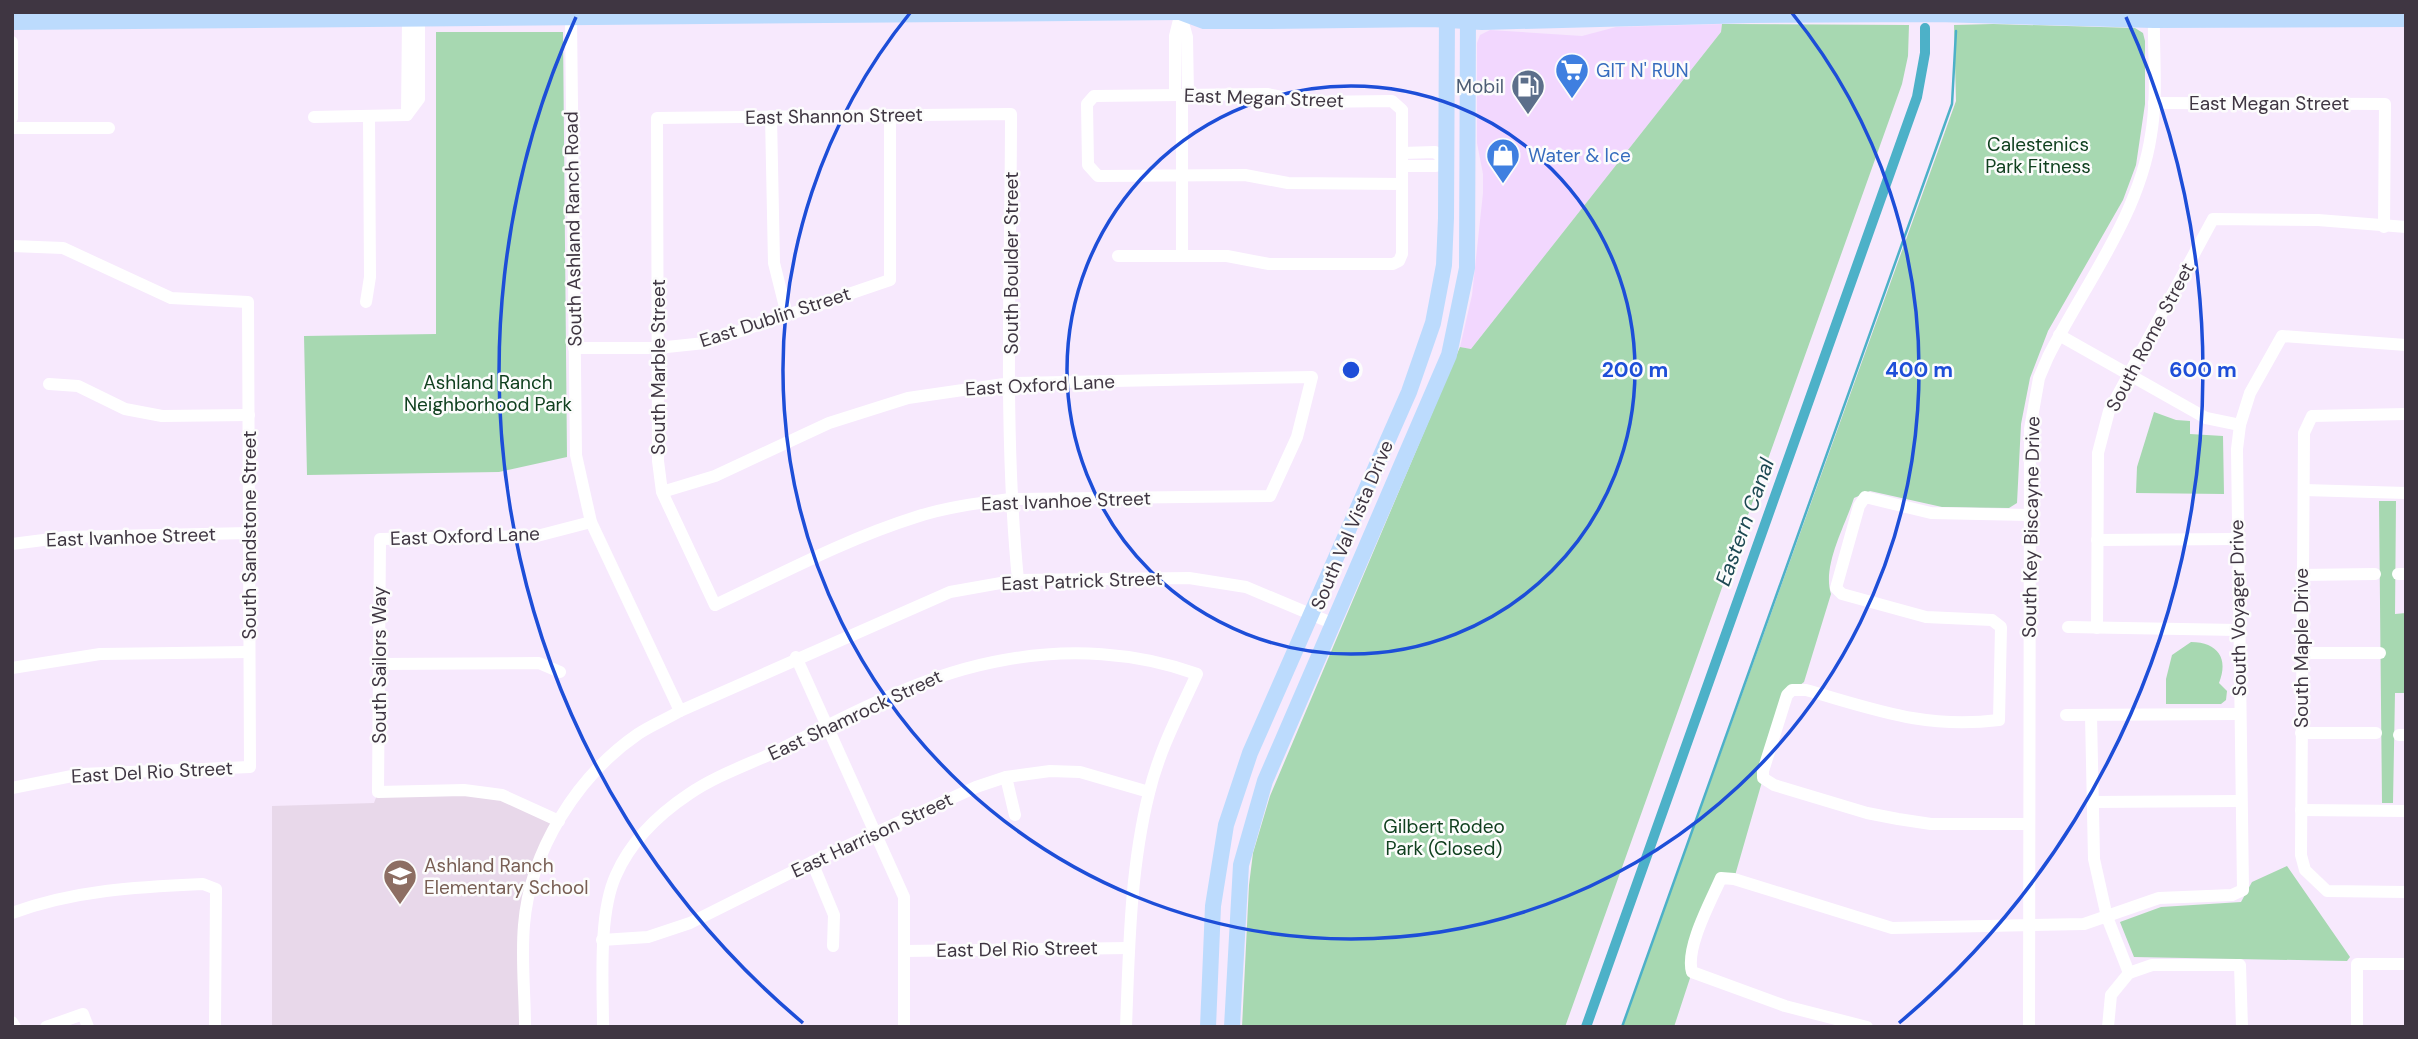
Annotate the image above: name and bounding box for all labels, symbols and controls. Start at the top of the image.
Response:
supermarket icon: GIT N' RUN [1553,51,1591,100]
place label: GIT N' RUN [1596,58,1689,83]
fuel station icon: Mobil [1509,67,1547,116]
place label: Mobil [1456,74,1504,99]
street label: East Megan Street [1184,83,1344,113]
street label: East Megan Street [2189,91,2349,116]
street label: East Shannon Street [745,102,923,130]
street label: South Ashland Ranch Road [558,111,588,347]
park label: Calestenics Park Fitness [1985,132,2091,179]
shop icon: Water & Ice [1484,136,1522,185]
place label: Water & Ice [1528,143,1631,168]
street label: South Boulder Street [999,171,1024,355]
street label: South Rome Street [2100,258,2200,416]
street label: South Marble Street [646,279,671,455]
street label: East Dublin Street [696,281,854,353]
text: 200 m [1602,356,1668,384]
text: 400 m [1885,356,1953,384]
text: 600 m [2169,356,2237,384]
centre of rings [1339,358,1363,382]
street label: East Oxford Lane [965,369,1115,401]
park label: Ashland Ranch Neighborhood Park [404,370,572,417]
street label: South Key Biscayne Drive [2017,416,2045,638]
street label: South Sandstone Street [237,431,262,639]
street label: South Val Vista Drive [1305,436,1399,614]
water label: Eastern Canal [1709,454,1781,590]
street label: East Ivanhoe Street [981,486,1151,516]
street label: South Voyager Drive [2224,519,2252,697]
street label: East Oxford Lane [390,521,540,551]
street label: East Ivanhoe Street [46,522,216,552]
street label: East Patrick Street [1001,566,1163,596]
street label: South Maple Drive [2289,568,2314,728]
street label: South Sailors Way [367,586,392,744]
street label: East Shamrock Street [764,664,946,766]
street label: East Del Rio Street [71,755,233,789]
street label: East Harrison Street [787,787,957,883]
park label: Gilbert Rodeo Park (Closed) [1383,814,1505,861]
place label: Ashland Ranch Elementary School [424,853,588,900]
school or university icon: Ashland Ranch Elementary School [381,857,419,906]
street label: East Del Rio Street [936,935,1098,963]

